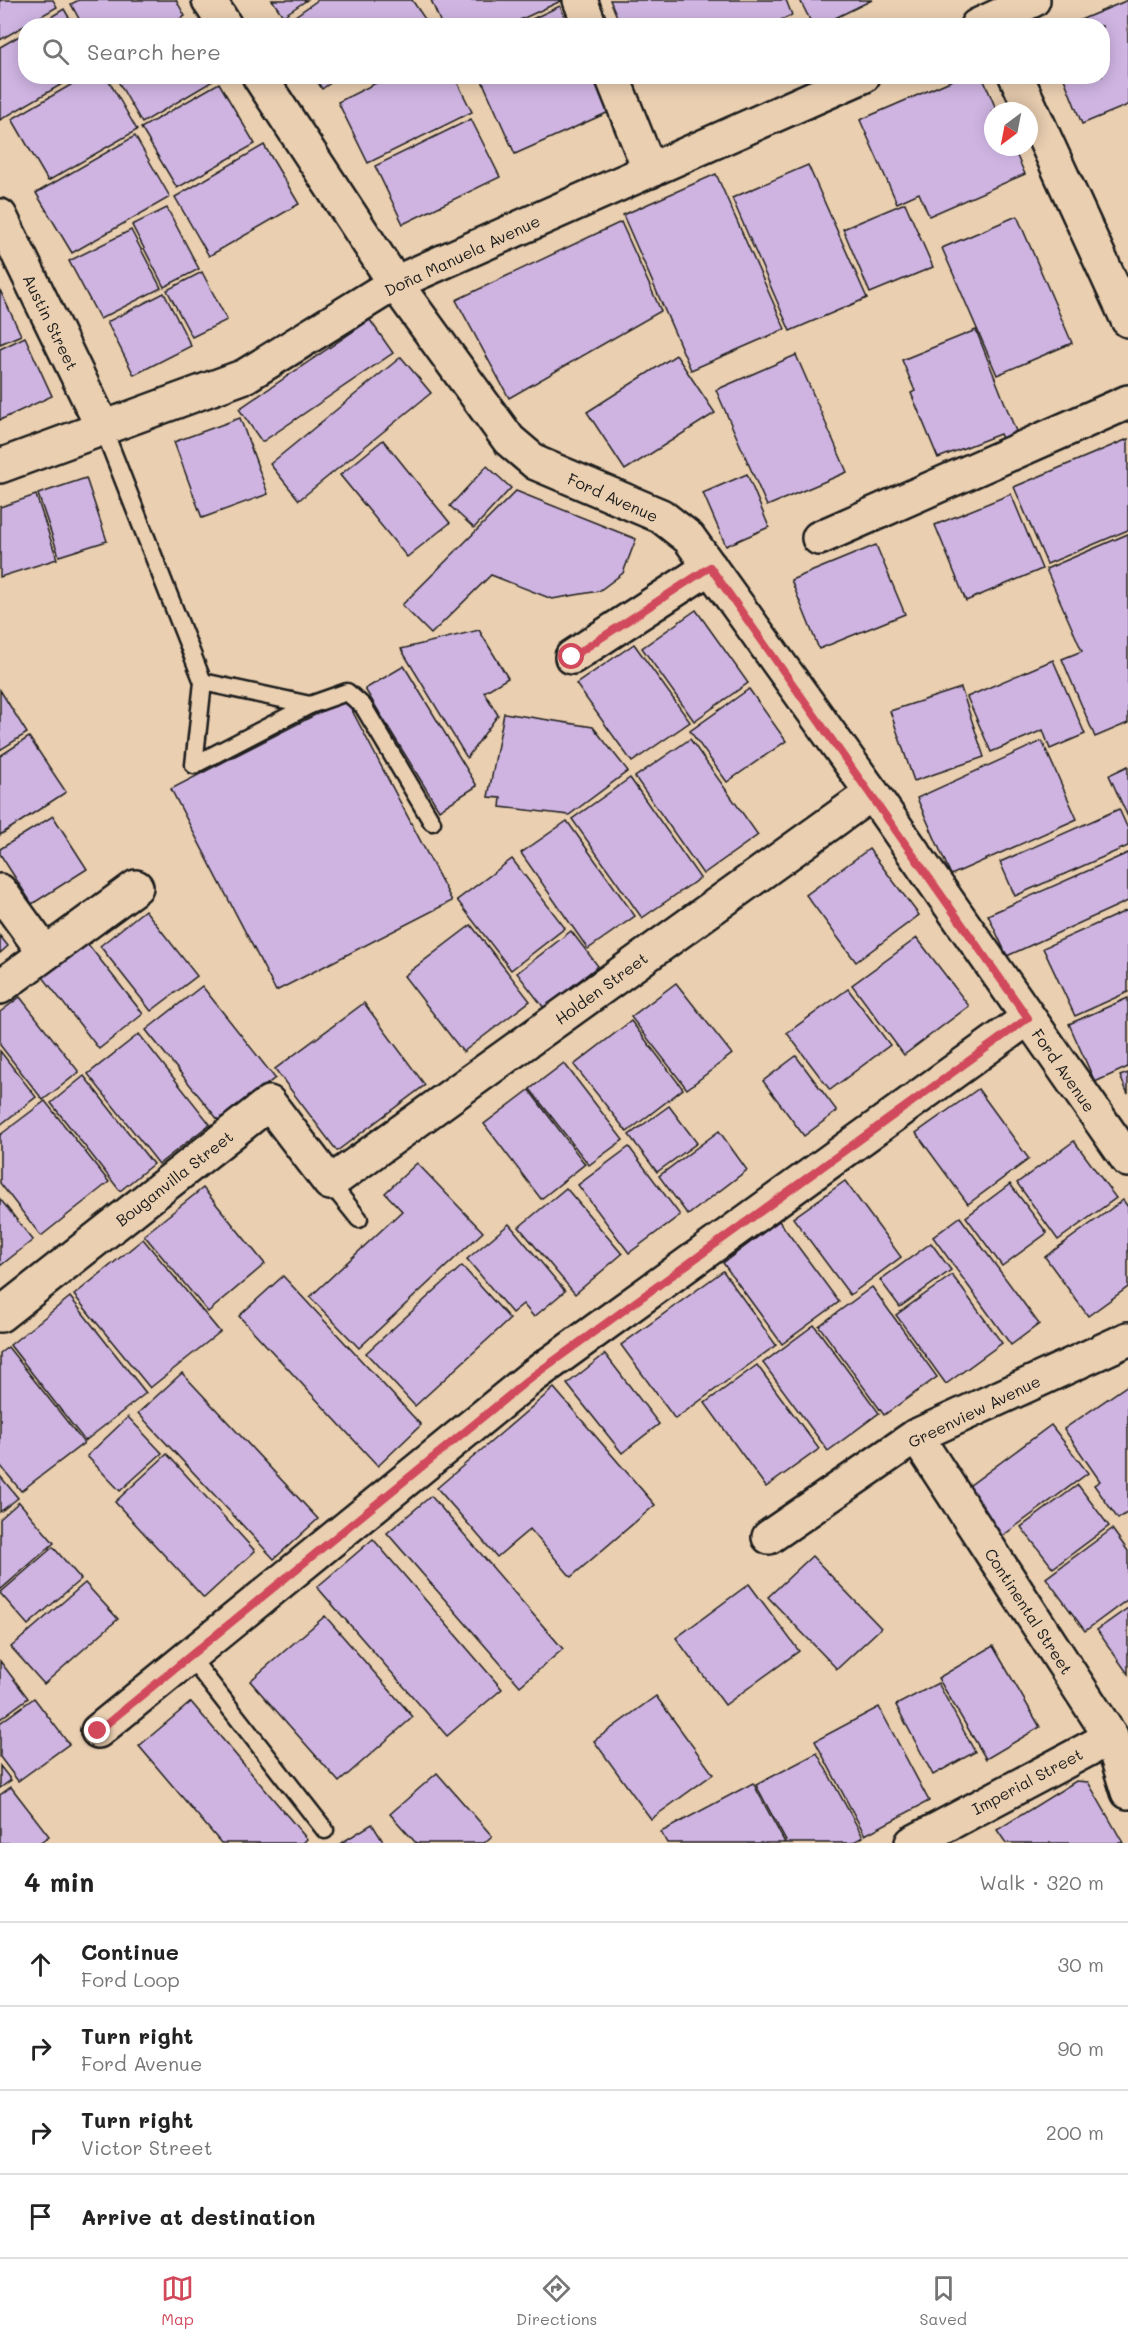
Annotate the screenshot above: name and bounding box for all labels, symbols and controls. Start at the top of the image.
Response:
search box [18,18,1110,84]
icon: search [39,35,72,68]
text: Search here [87,37,221,66]
north arrow [984,102,1038,156]
street label: Doña Manuela Avenue [381,210,543,300]
street label: Austin Street [19,270,83,374]
street label: Ford Avenue [564,468,662,526]
route start [558,643,584,669]
street label: Holden Street [550,947,652,1029]
street label: Ford Avenue [1028,1024,1100,1116]
street label: Bouganvilla Street [111,1125,237,1231]
street label: Greenview Avenue [904,1370,1044,1452]
street label: Continental Street [980,1544,1078,1678]
route end [84,1717,110,1743]
street label: Imperial Street [968,1743,1086,1819]
text: 4 min [24,1865,94,1899]
text: Walk · 320 m [979,1869,1104,1895]
text: Continue [81,1937,179,1966]
icon: ahead [24,1948,57,1981]
text: 30 m [1058,1951,1104,1977]
text: Ford Loop [81,1966,180,1992]
text: Turn right [81,2021,193,2050]
icon: right [24,2032,57,2065]
text: 90 m [1058,2035,1104,2061]
text: Ford Avenue [81,2050,202,2076]
text: Turn right [81,2105,193,2134]
icon: right [24,2116,57,2149]
text: 200 m [1046,2119,1104,2145]
text: Victor Street [81,2134,213,2160]
icon: arrive [24,2200,57,2233]
text: Arrive at destination [81,2202,316,2231]
tab: Map [161,2272,194,2329]
tab: Directions [516,2272,597,2329]
tab: Saved [919,2272,967,2329]

